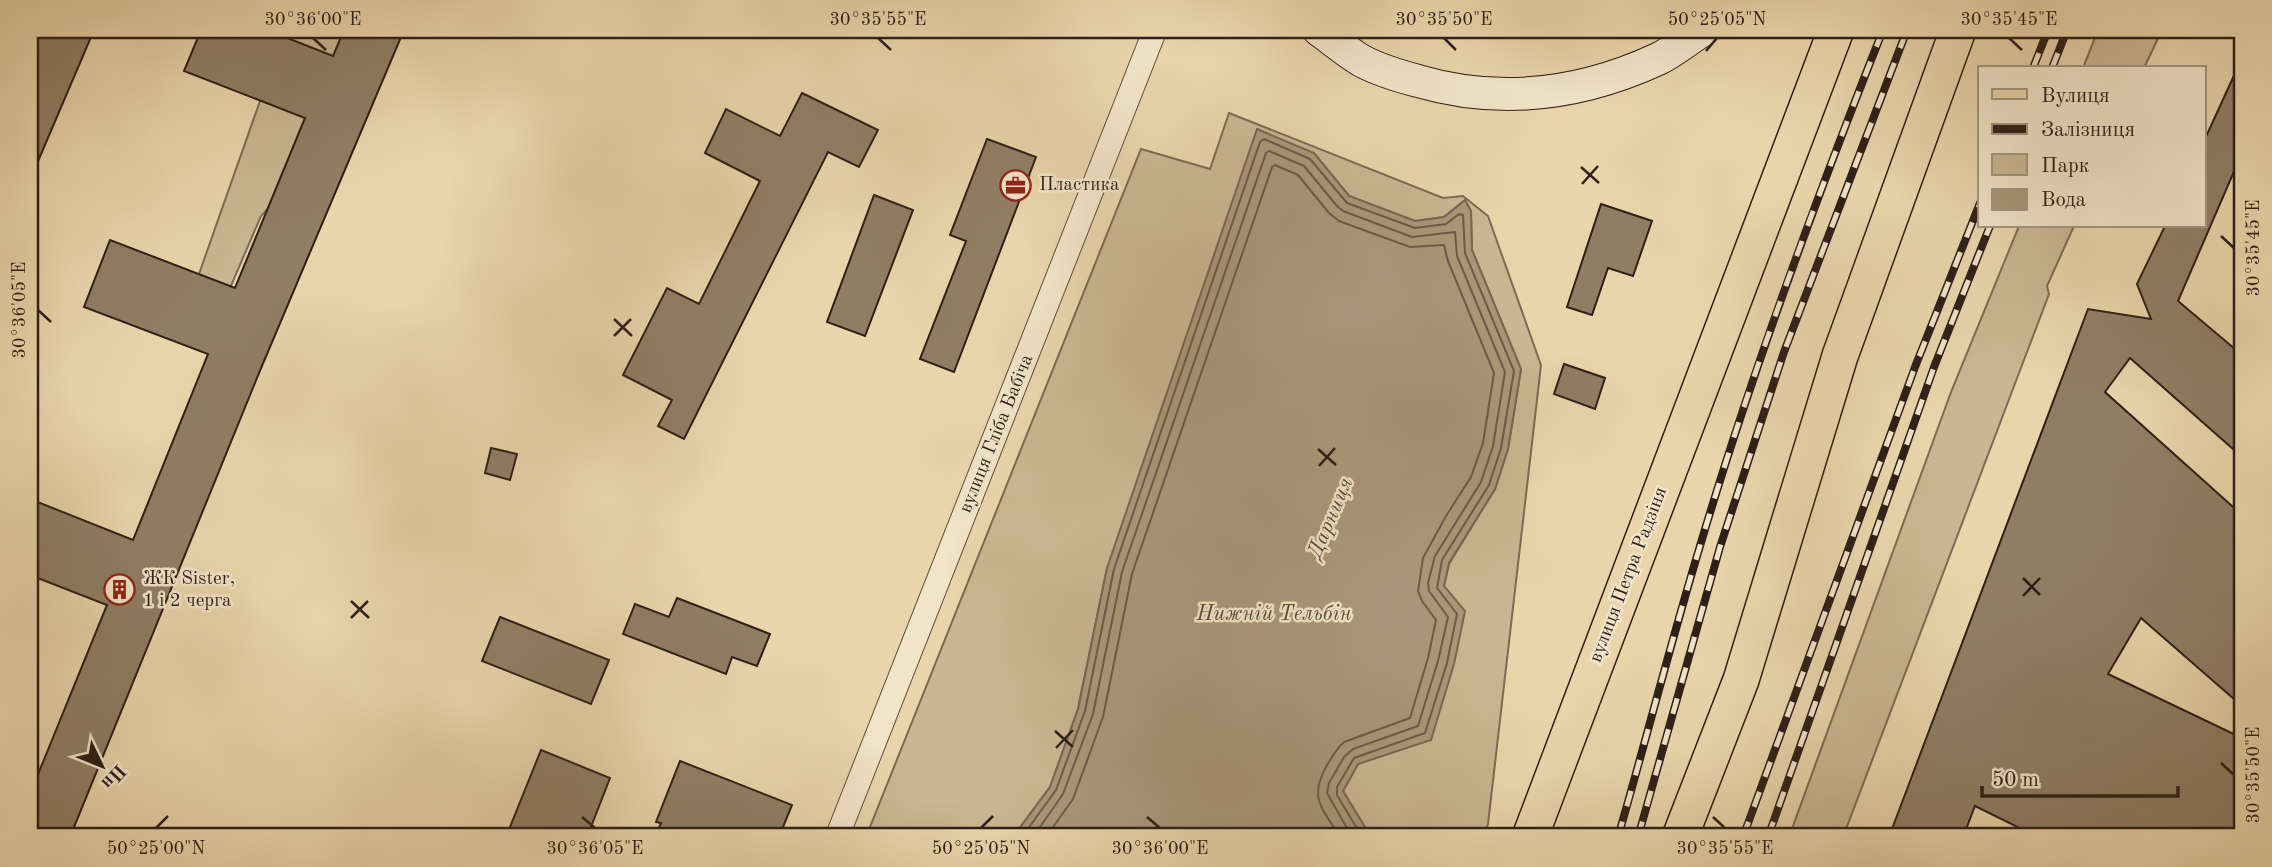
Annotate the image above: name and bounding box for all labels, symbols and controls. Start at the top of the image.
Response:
text: 30°36'00"E [265,11,361,29]
text: 30°35'55"E [830,11,926,29]
text: 30°35'50"E [1396,11,1492,29]
text: 50°25'05"N [1668,11,1766,29]
text: 30°35'45"E [1961,11,2057,29]
legend [1978,66,2206,228]
text: Вулиця [2041,86,2110,107]
text: Залізниця [2041,120,2135,141]
text: Парк [2041,156,2090,177]
office icon: Пластика [999,168,1033,202]
place label: Пластика [1039,176,1120,195]
text: Вода [2041,190,2086,211]
text: 30°35'45"E [2245,200,2263,296]
text: 30°36'05"E [11,262,29,358]
street label: вулиця Гліба Бабіча [957,351,1038,516]
water label: Дарниця [1303,475,1357,564]
street label: вулиця Петра Радзіня [1587,485,1671,665]
place label: ЖК Sister, 1 і 2 черга [143,570,235,611]
building icon: ЖК Sister, 1 і 2 черга [103,573,137,607]
water label: Нижній Тельбін [1195,604,1352,625]
text: 30°35'50"E [2245,727,2263,823]
north arrow [66,730,136,800]
scale bar [1982,755,2178,799]
text: Пн [97,760,128,792]
text: 50 m [1992,770,2039,791]
text: 50°25'00"N [107,840,205,858]
text: 30°36'05"E [547,840,643,858]
text: 50°25'05"N [932,840,1030,858]
text: 30°36'00"E [1112,840,1208,858]
text: 30°35'55"E [1677,840,1773,858]

